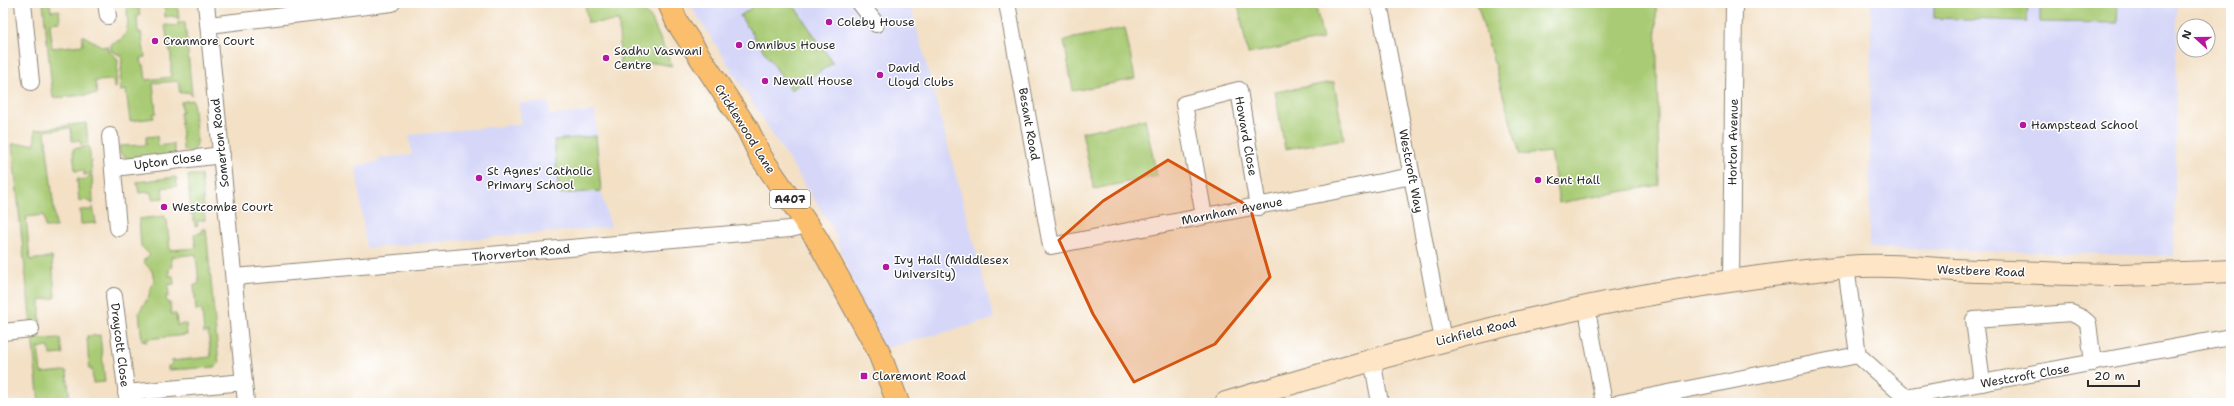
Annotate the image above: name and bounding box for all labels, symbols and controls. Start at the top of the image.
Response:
place label: Coleby House [837,14,915,30]
marker: Coleby House [824,17,834,27]
north arrow [2176,18,2216,58]
text: N [2179,28,2196,41]
place label: Cranmore Court [163,33,255,49]
marker: Cranmore Court [150,36,160,46]
place label: Omnibus House [747,37,836,53]
marker: Omnibus House [734,40,744,50]
place label: Sadhu Vaswani Centre [614,43,702,73]
marker: Sadhu Vaswani Centre [601,53,611,63]
place label: David Lloyd Clubs [888,60,954,90]
marker: David Lloyd Clubs [875,70,885,80]
place label: Newall House [773,73,853,89]
marker: Newall House [760,76,770,86]
street label: Cricklewood Lane [711,81,779,177]
street label: Besant Road [1015,86,1043,162]
street label: Howard Close [1231,95,1261,177]
street label: Somerton Road [207,97,233,188]
street label: Horton Avenue [1724,98,1742,186]
place label: Hampstead School [2031,117,2139,133]
marker: Hampstead School [2018,120,2028,130]
street label: Westcroft Way [1395,128,1427,214]
street label: Upton Close [133,149,203,173]
place label: St Agnes' Catholic Primary School [487,163,592,193]
place label: Kent Hall [1546,172,1600,188]
marker: St Agnes' Catholic Primary School [474,173,484,183]
marker: Kent Hall [1533,175,1543,185]
road number: A407 [770,190,810,208]
street label: Marnham Avenue [1180,193,1284,229]
place label: Westcombe Court [172,199,273,215]
marker: Westcombe Court [159,202,169,212]
street label: Thorverton Road [471,241,571,265]
place label: Ivy Hall (Middlesex University) [894,252,1008,282]
street label: Westbere Road [1937,261,2026,281]
marker: Ivy Hall (Middlesex University) [881,262,891,272]
street label: Draycott Close [107,302,133,388]
street label: Lichfield Road [1434,314,1518,350]
street label: Westcroft Close [1979,360,2071,392]
scale bar [2088,362,2139,388]
place label: Claremont Road [872,368,966,384]
text: 20 m [2094,368,2125,384]
marker: Claremont Road [859,371,869,381]

